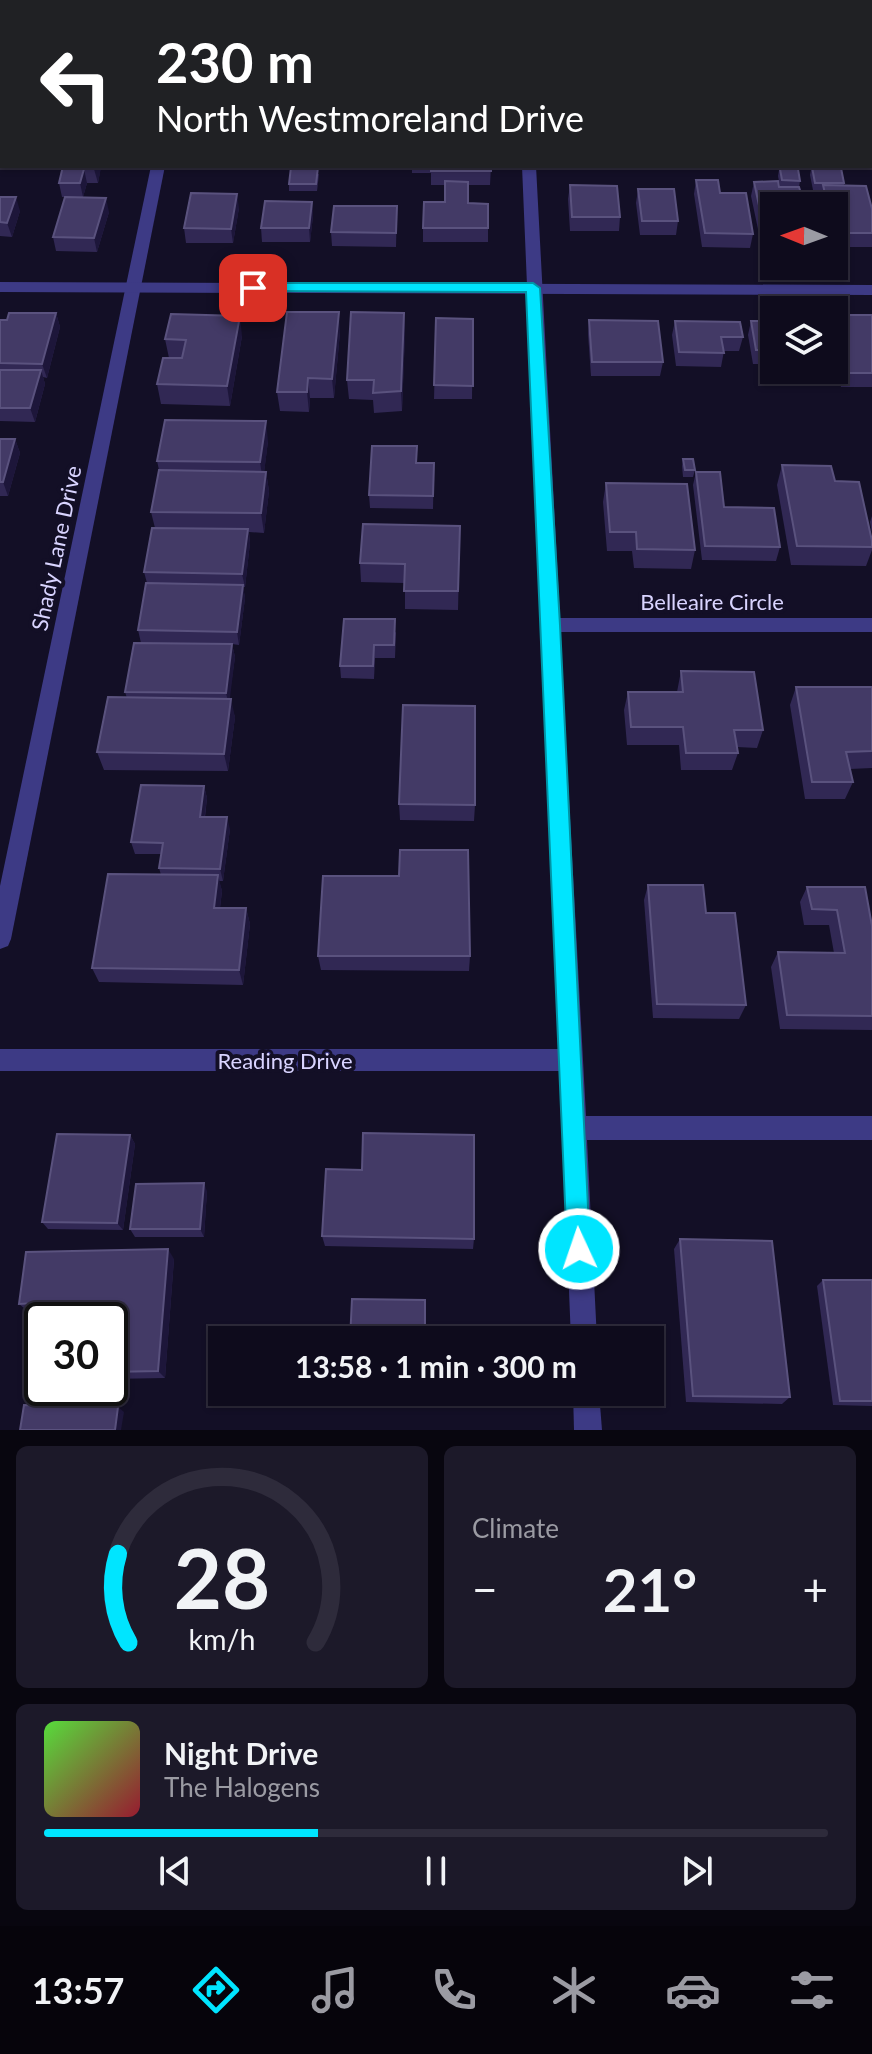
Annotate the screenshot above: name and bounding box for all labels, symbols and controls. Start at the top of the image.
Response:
text: 230 m [156,28,314,95]
icon: left [24,32,128,136]
text: North Westmoreland Drive [156,96,584,140]
north arrow [760,192,848,280]
map controls [760,192,848,384]
pin [219,254,287,322]
icon: arrive [231,266,275,310]
button: layers [760,296,848,384]
street label: Shady Lane Drive [25,463,87,633]
street label: Belleaire Circle [640,588,784,615]
street label: Reading Drive [217,1047,353,1074]
position arrow [537,1207,621,1291]
speed limit sign: 30 [24,1302,128,1406]
text: 13:58 · 1 min · 300 m [295,1348,577,1384]
text: Climate [472,1512,559,1544]
text: 28 [174,1527,270,1627]
text: 21° [603,1553,697,1625]
text: − [472,1563,498,1615]
text: + [802,1563,828,1615]
text: km/h [189,1622,255,1656]
text: Night Drive [164,1735,318,1771]
text: The Halogens [164,1771,320,1803]
icon: previous [153,1849,197,1893]
icon: pause [414,1849,458,1893]
icon: next [675,1849,719,1893]
icon: directions [188,1962,244,2018]
icon: music [307,1962,363,2018]
icon: phone [426,1962,482,2018]
icon: climate [546,1962,602,2018]
icon: car [665,1962,721,2018]
icon: filters [784,1962,840,2018]
text: 13:57 [32,1968,124,2012]

